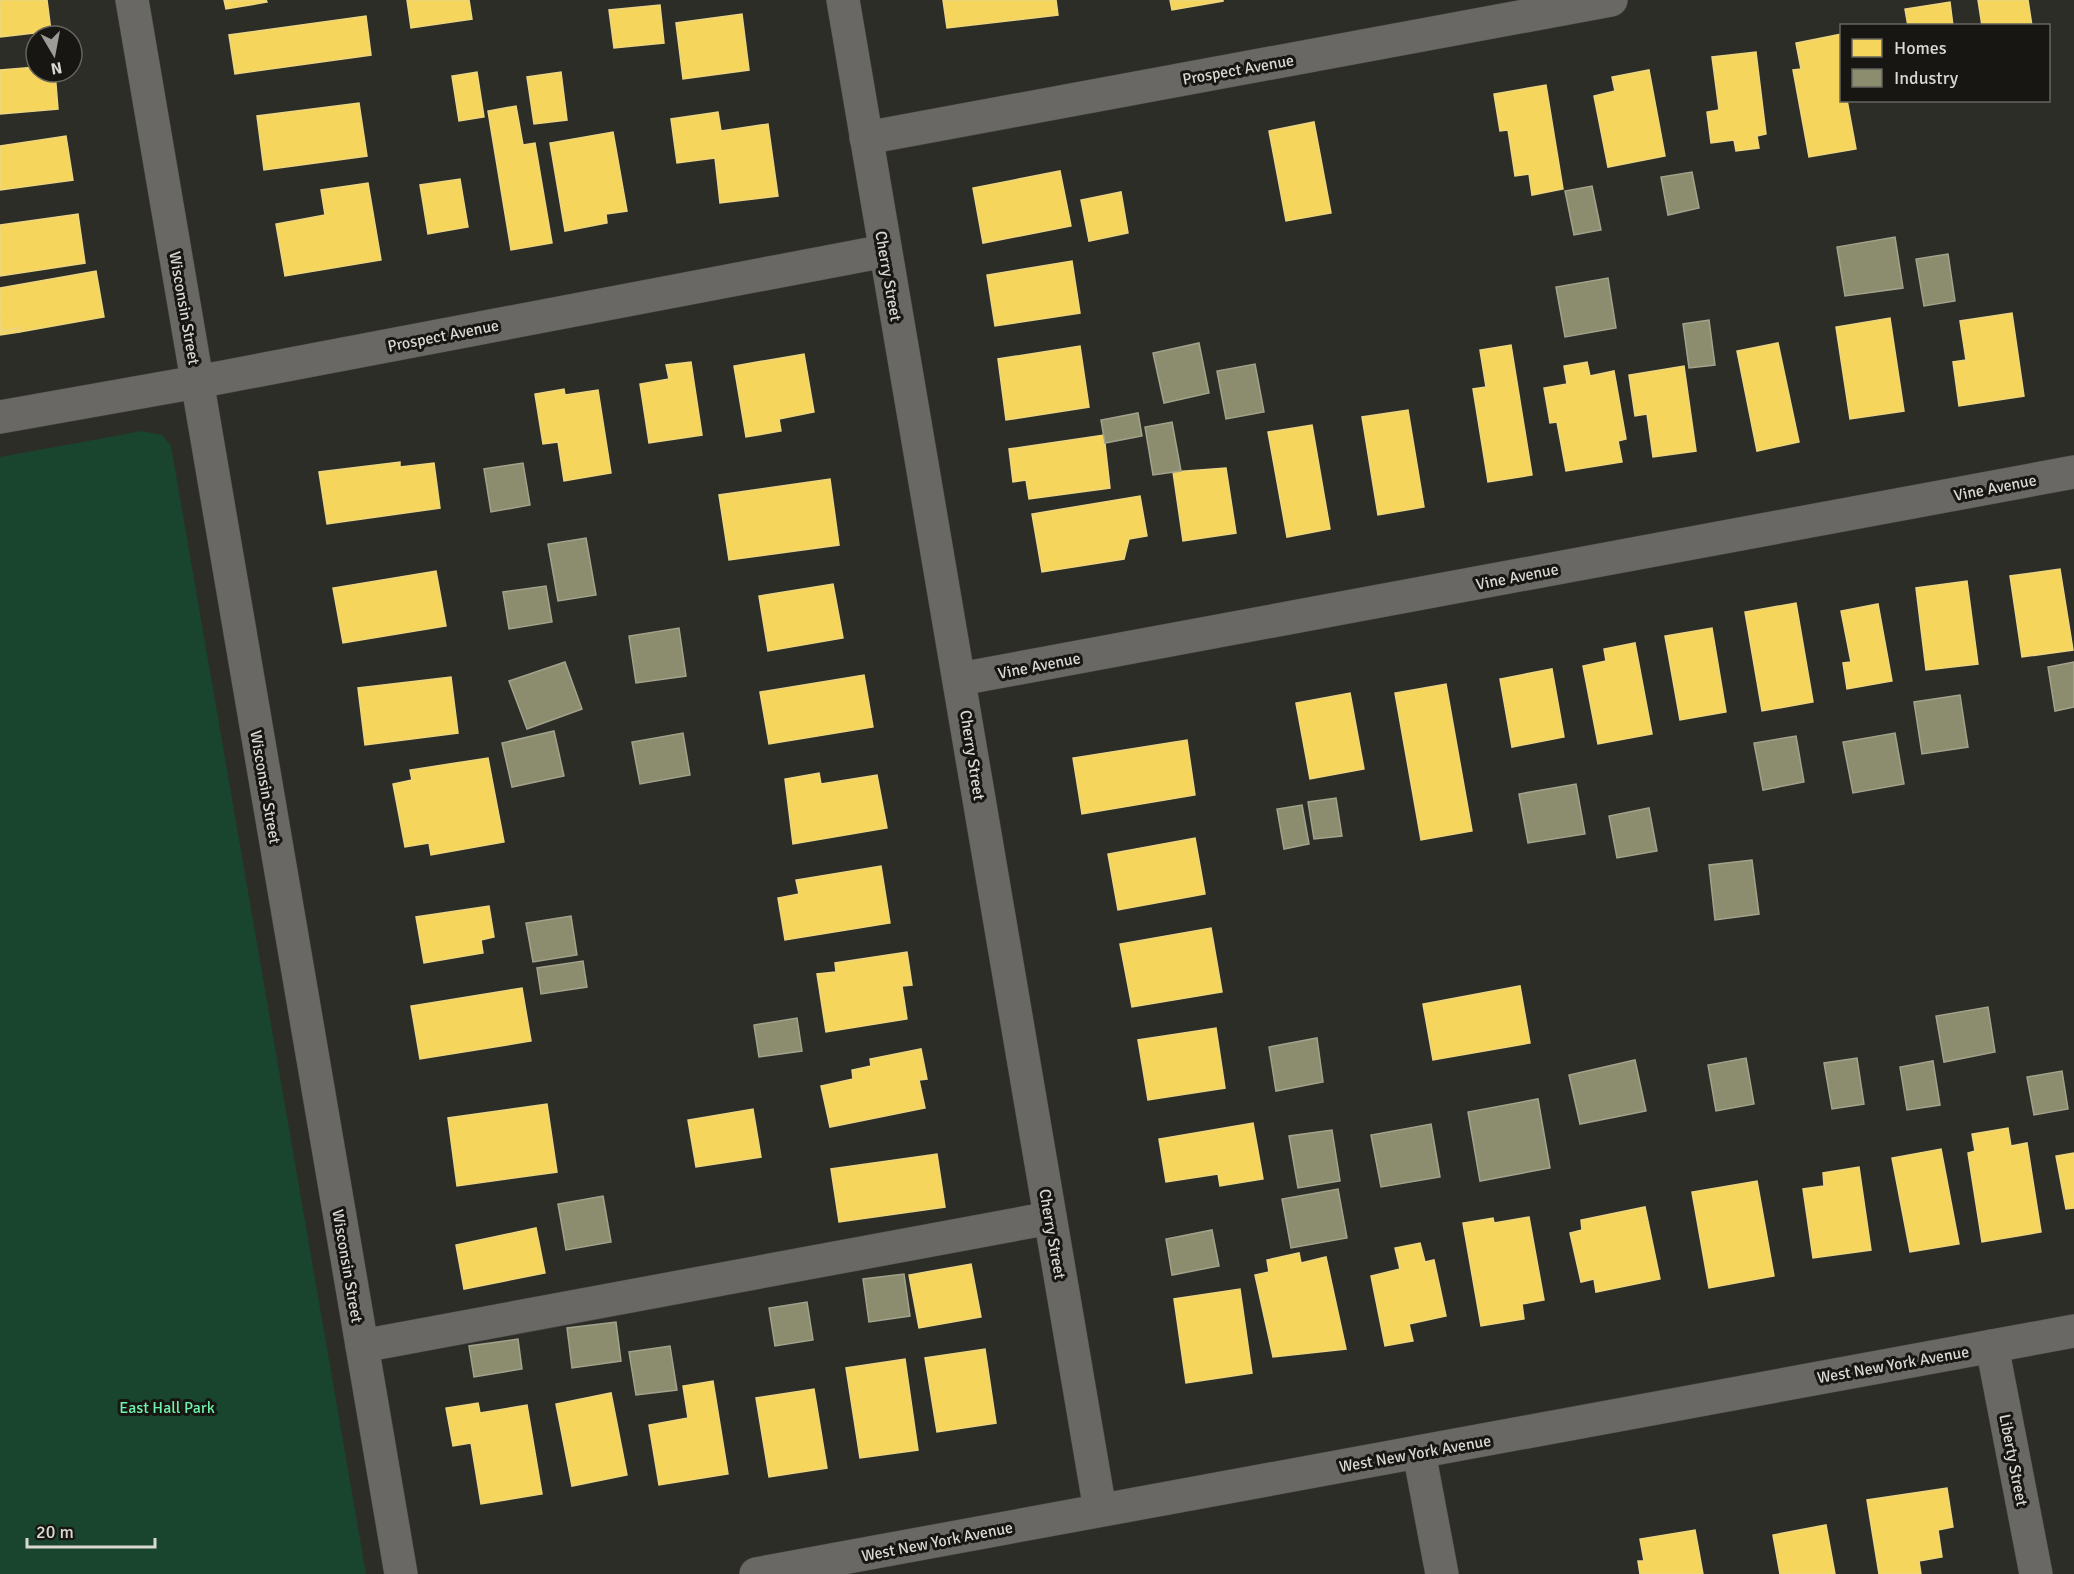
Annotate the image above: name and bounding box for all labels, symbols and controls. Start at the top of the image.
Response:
north arrow [24,24,84,84]
legend [1840,24,2050,102]
text: Homes [1894,37,1947,59]
street label: Prospect Avenue [1181,50,1296,90]
text: N [49,57,64,79]
text: Industry [1894,67,1959,89]
street label: Cherry Street [870,230,906,323]
street label: Wisconsin Street [164,250,204,367]
street label: Prospect Avenue [386,315,501,357]
street label: Vine Avenue [1952,470,2038,506]
street label: Vine Avenue [1474,559,1560,595]
street label: Vine Avenue [996,648,1082,684]
street label: Cherry Street [955,709,989,802]
street label: Wisconsin Street [245,729,285,846]
street label: Cherry Street [1034,1188,1070,1281]
street label: Wisconsin Street [327,1208,367,1325]
street label: West New York Avenue [1816,1342,1971,1388]
park label: East Hall Park [119,1398,215,1418]
street label: Liberty Street [1994,1412,2032,1508]
street label: West New York Avenue [1338,1431,1493,1477]
scale bar [27,1511,154,1549]
street label: West New York Avenue [860,1517,1015,1566]
text: 20 m [36,1521,74,1543]

